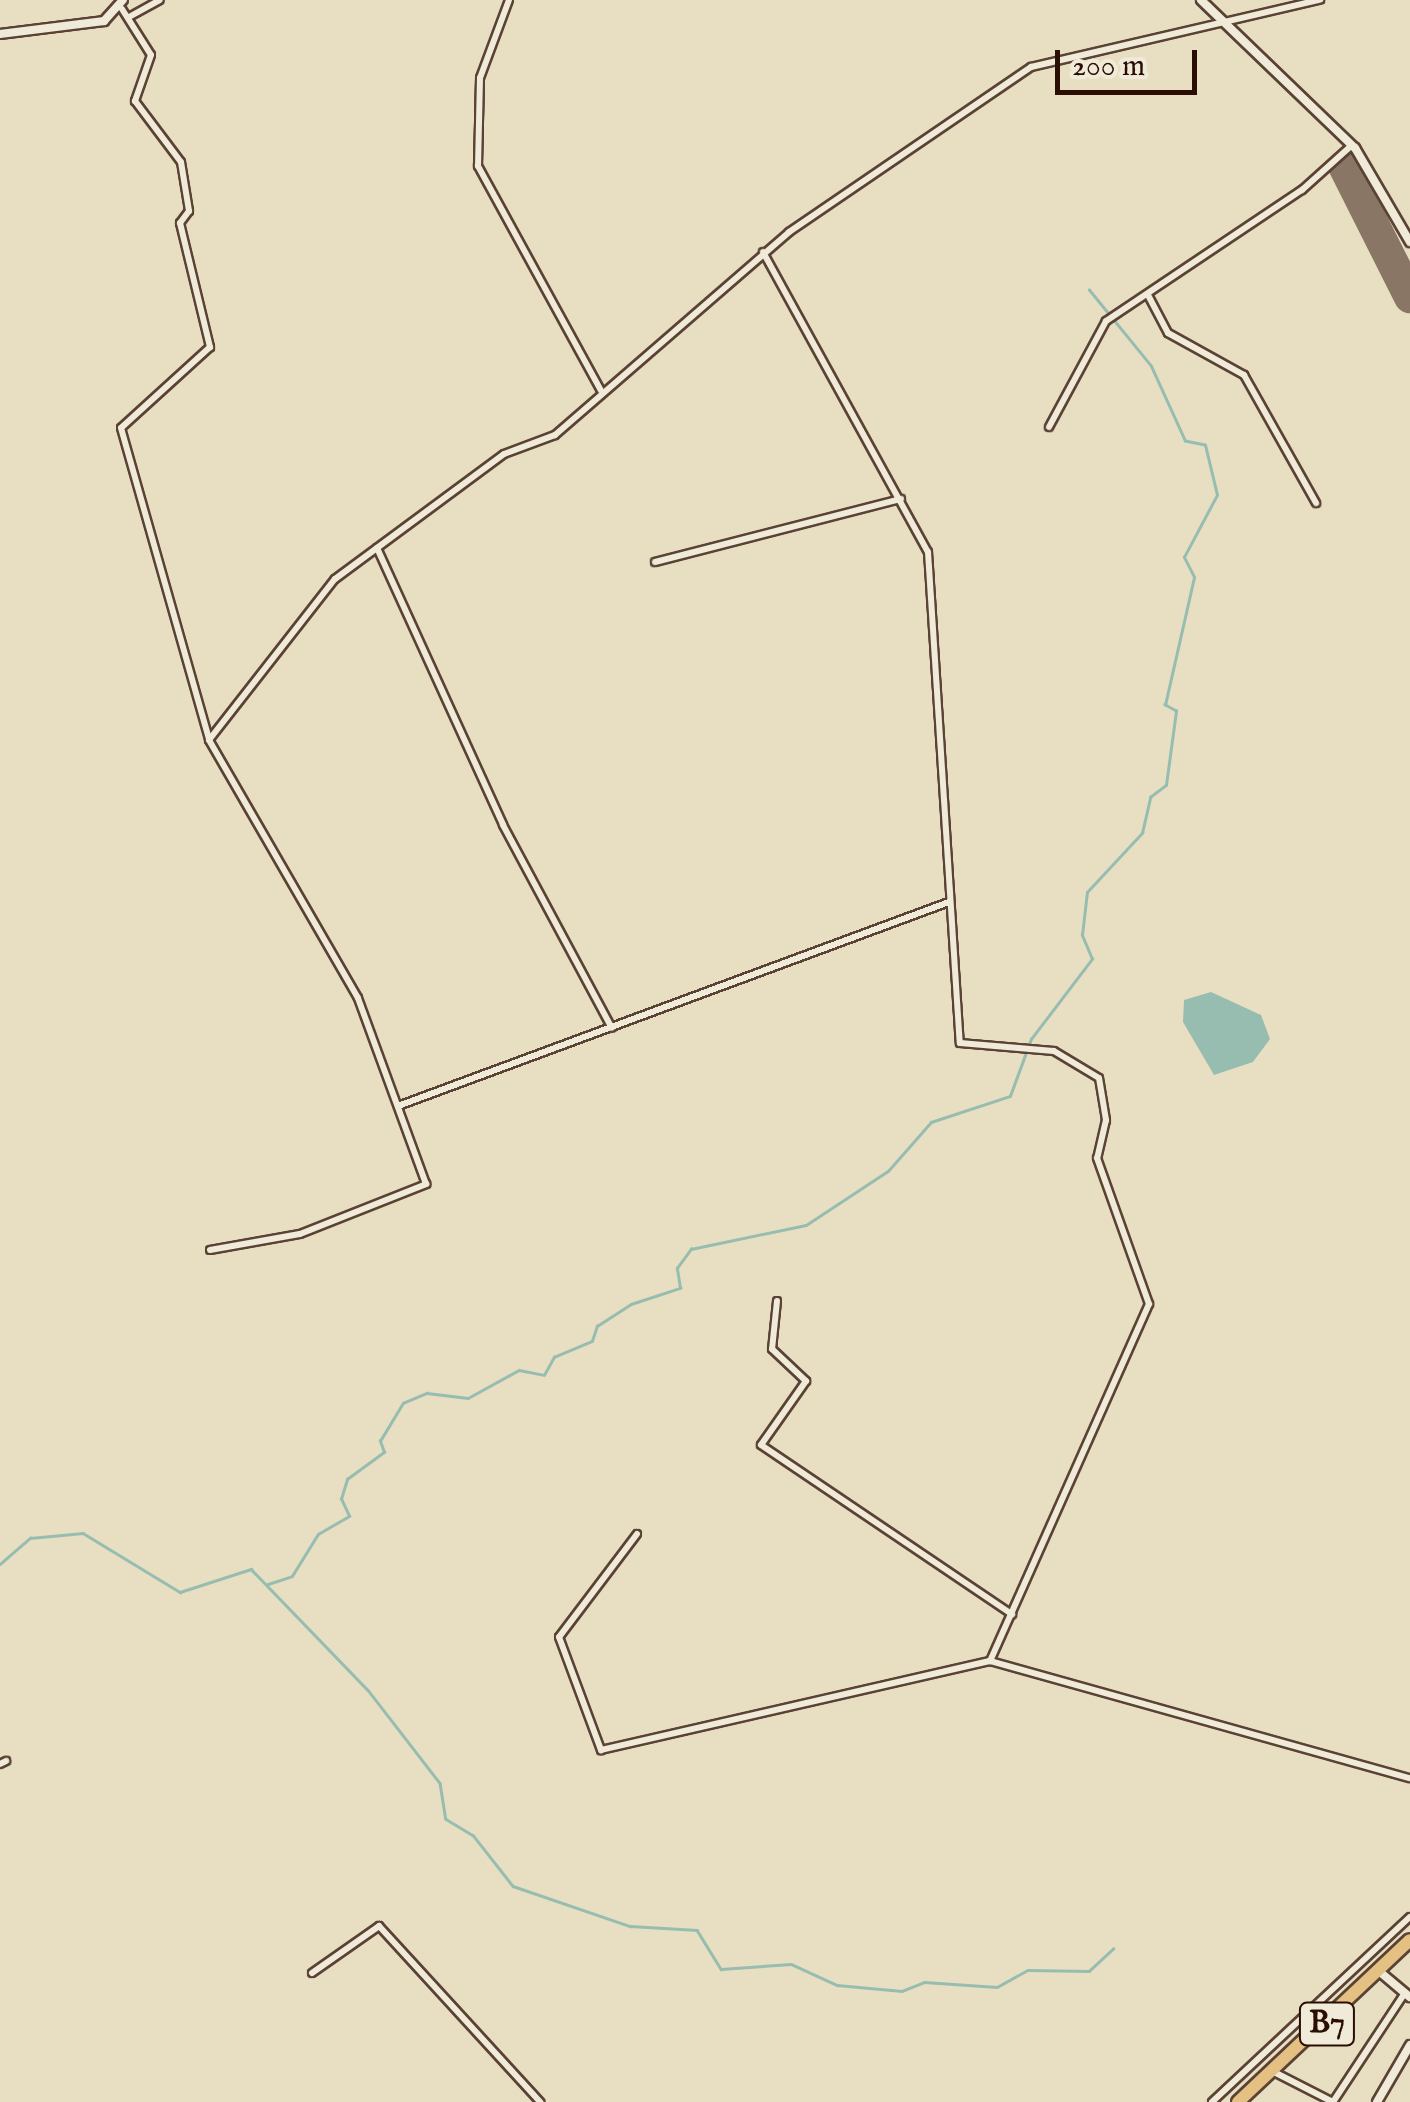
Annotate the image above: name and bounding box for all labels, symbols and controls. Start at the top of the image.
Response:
scale bar [1060,30,1202,92]
text: 200 m [1072,48,1145,86]
road number: B7 [1297,1997,1357,2051]

